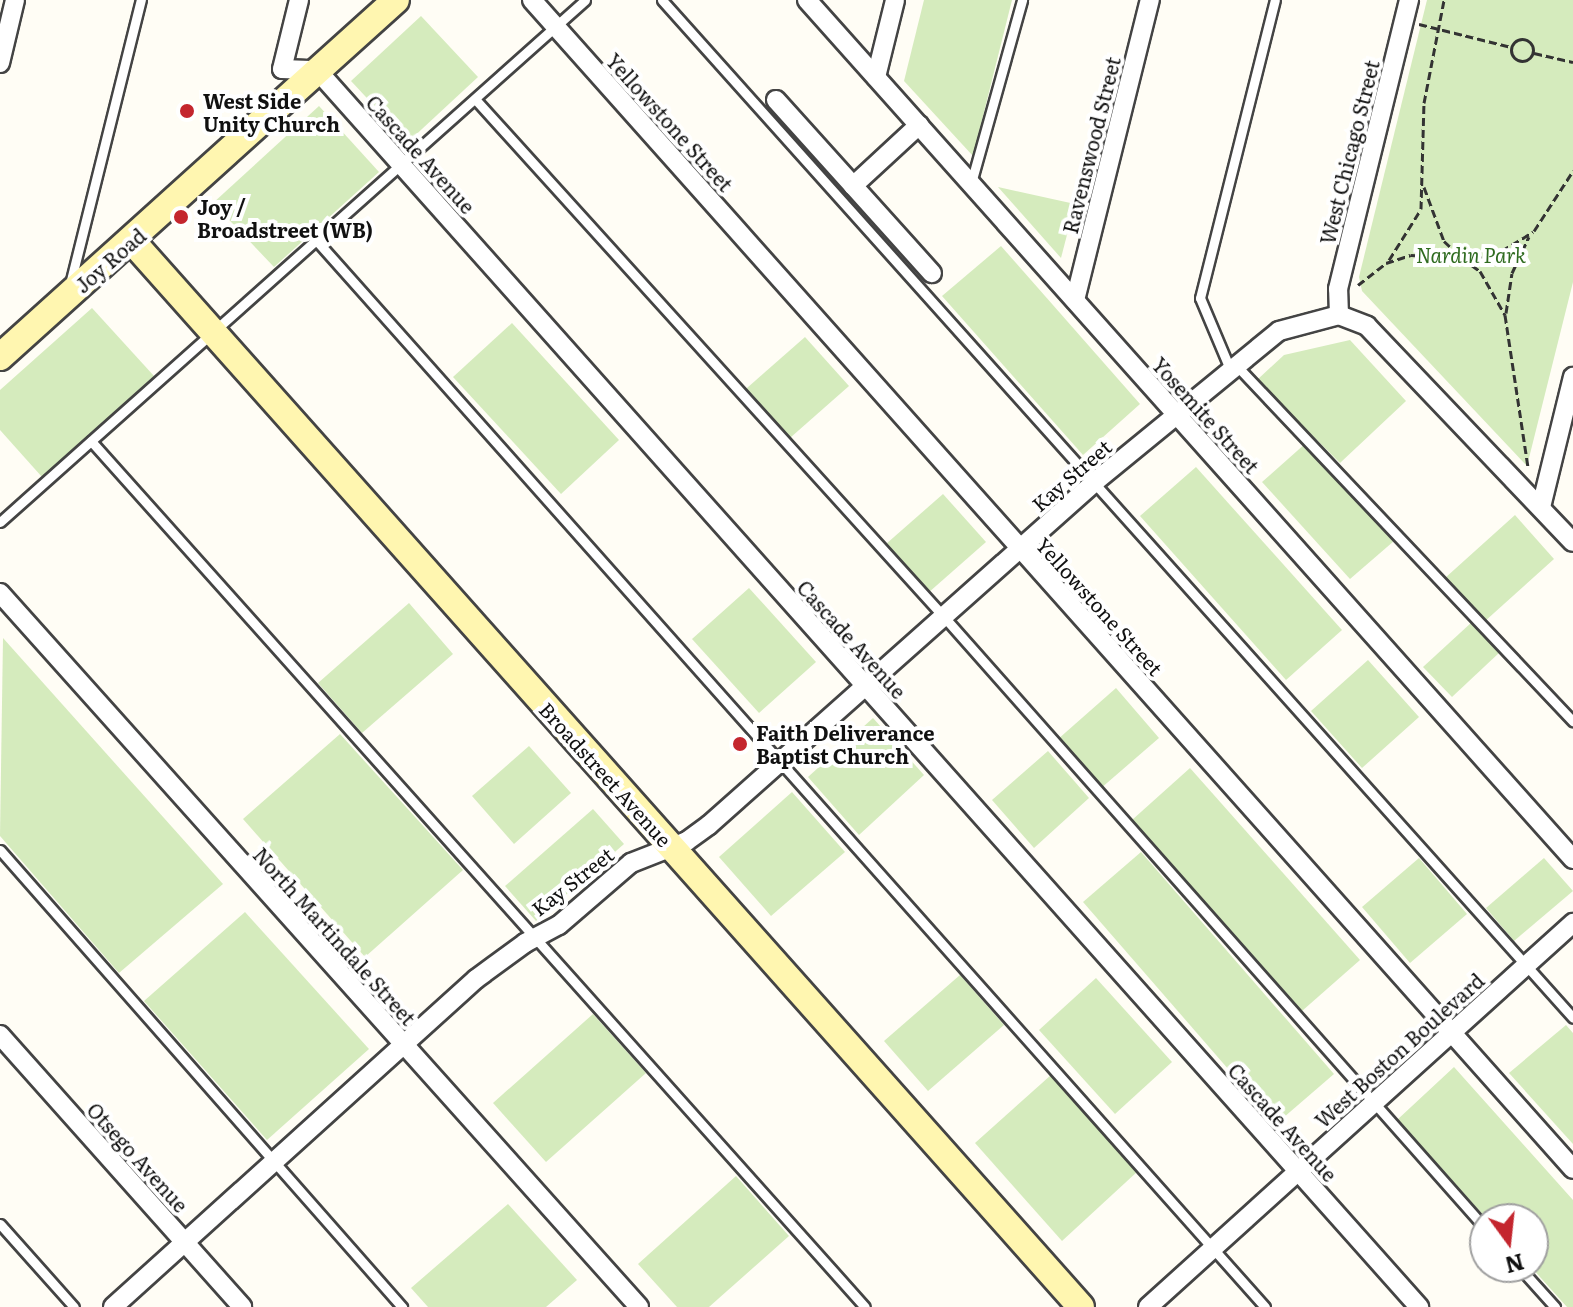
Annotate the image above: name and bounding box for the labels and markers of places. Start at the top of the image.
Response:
place label: West Side Unity Church [203,88,340,135]
marker: West Side Unity Church [178,102,196,120]
place label: Joy / Broadstreet (WB) [197,194,373,241]
marker: Joy / Broadstreet (WB) [172,208,190,226]
place label: Faith Deliverance Baptist Church [756,720,935,767]
marker: Faith Deliverance Baptist Church [731,735,749,753]

